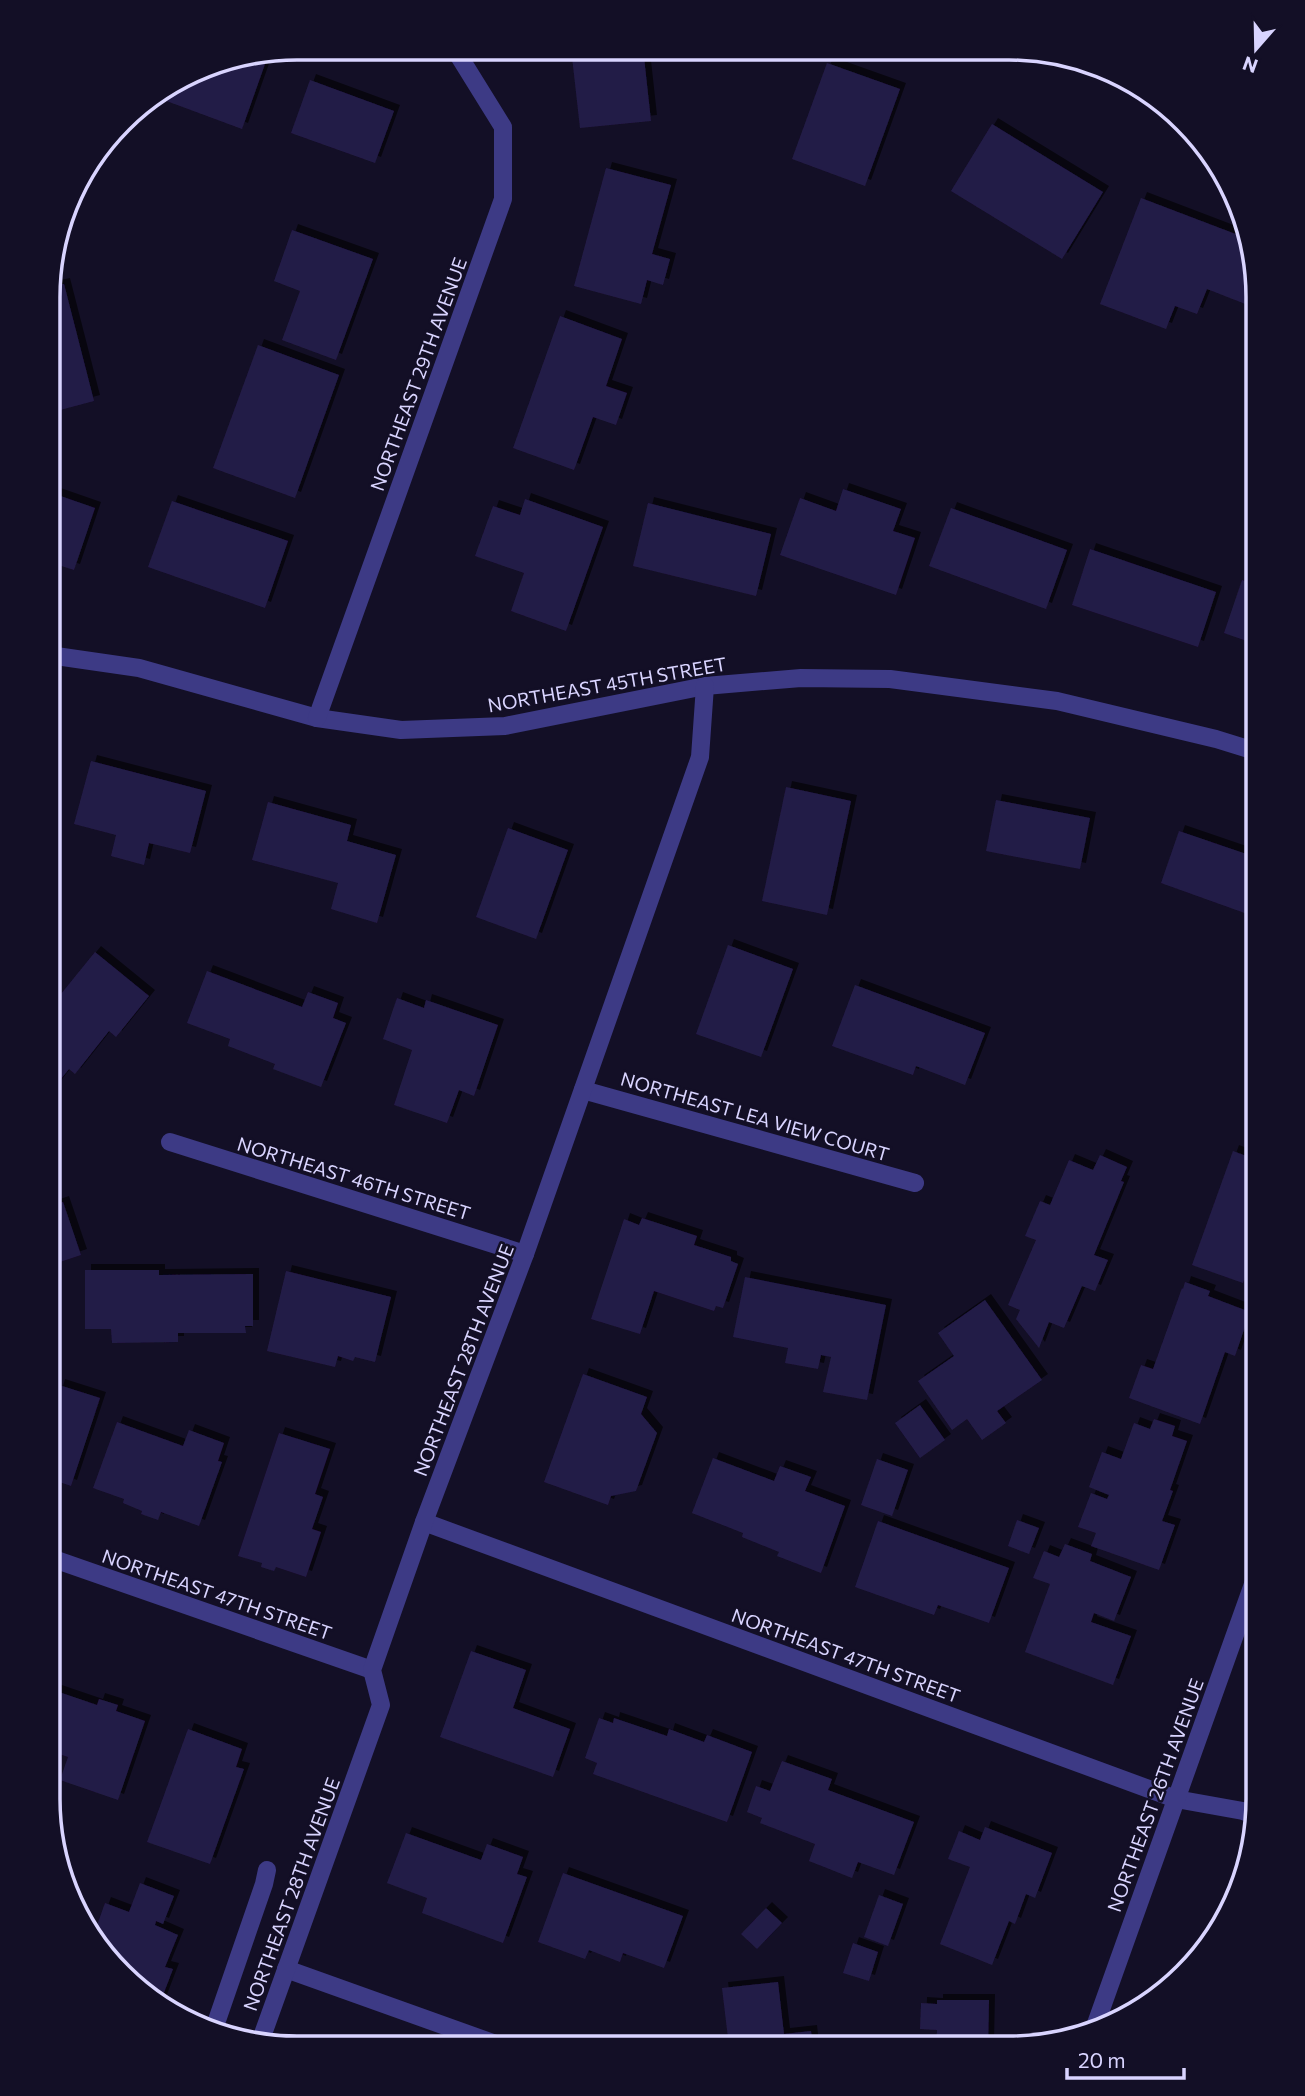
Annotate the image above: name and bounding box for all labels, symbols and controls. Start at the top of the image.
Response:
north arrow [1221,14,1291,84]
text: N [1239,52,1261,79]
street label: NORTHEAST 29TH AVENUE [365,254,471,494]
street label: NORTHEAST 45TH STREET [486,652,728,716]
street label: NORTHEAST LEA VIEW COURT [618,1067,892,1165]
street label: NORTHEAST 46TH STREET [235,1132,473,1224]
street label: NORTHEAST 28TH AVENUE [408,1241,518,1479]
street label: NORTHEAST 47TH STREET [99,1544,335,1644]
street label: NORTHEAST 47TH STREET [729,1603,963,1707]
street label: NORTHEAST 26TH AVENUE [1102,1675,1208,1915]
street label: NORTHEAST 28TH AVENUE [238,1774,344,2014]
scale bar [1067,2036,1184,2080]
text: 20 m [1078,2047,1126,2072]

